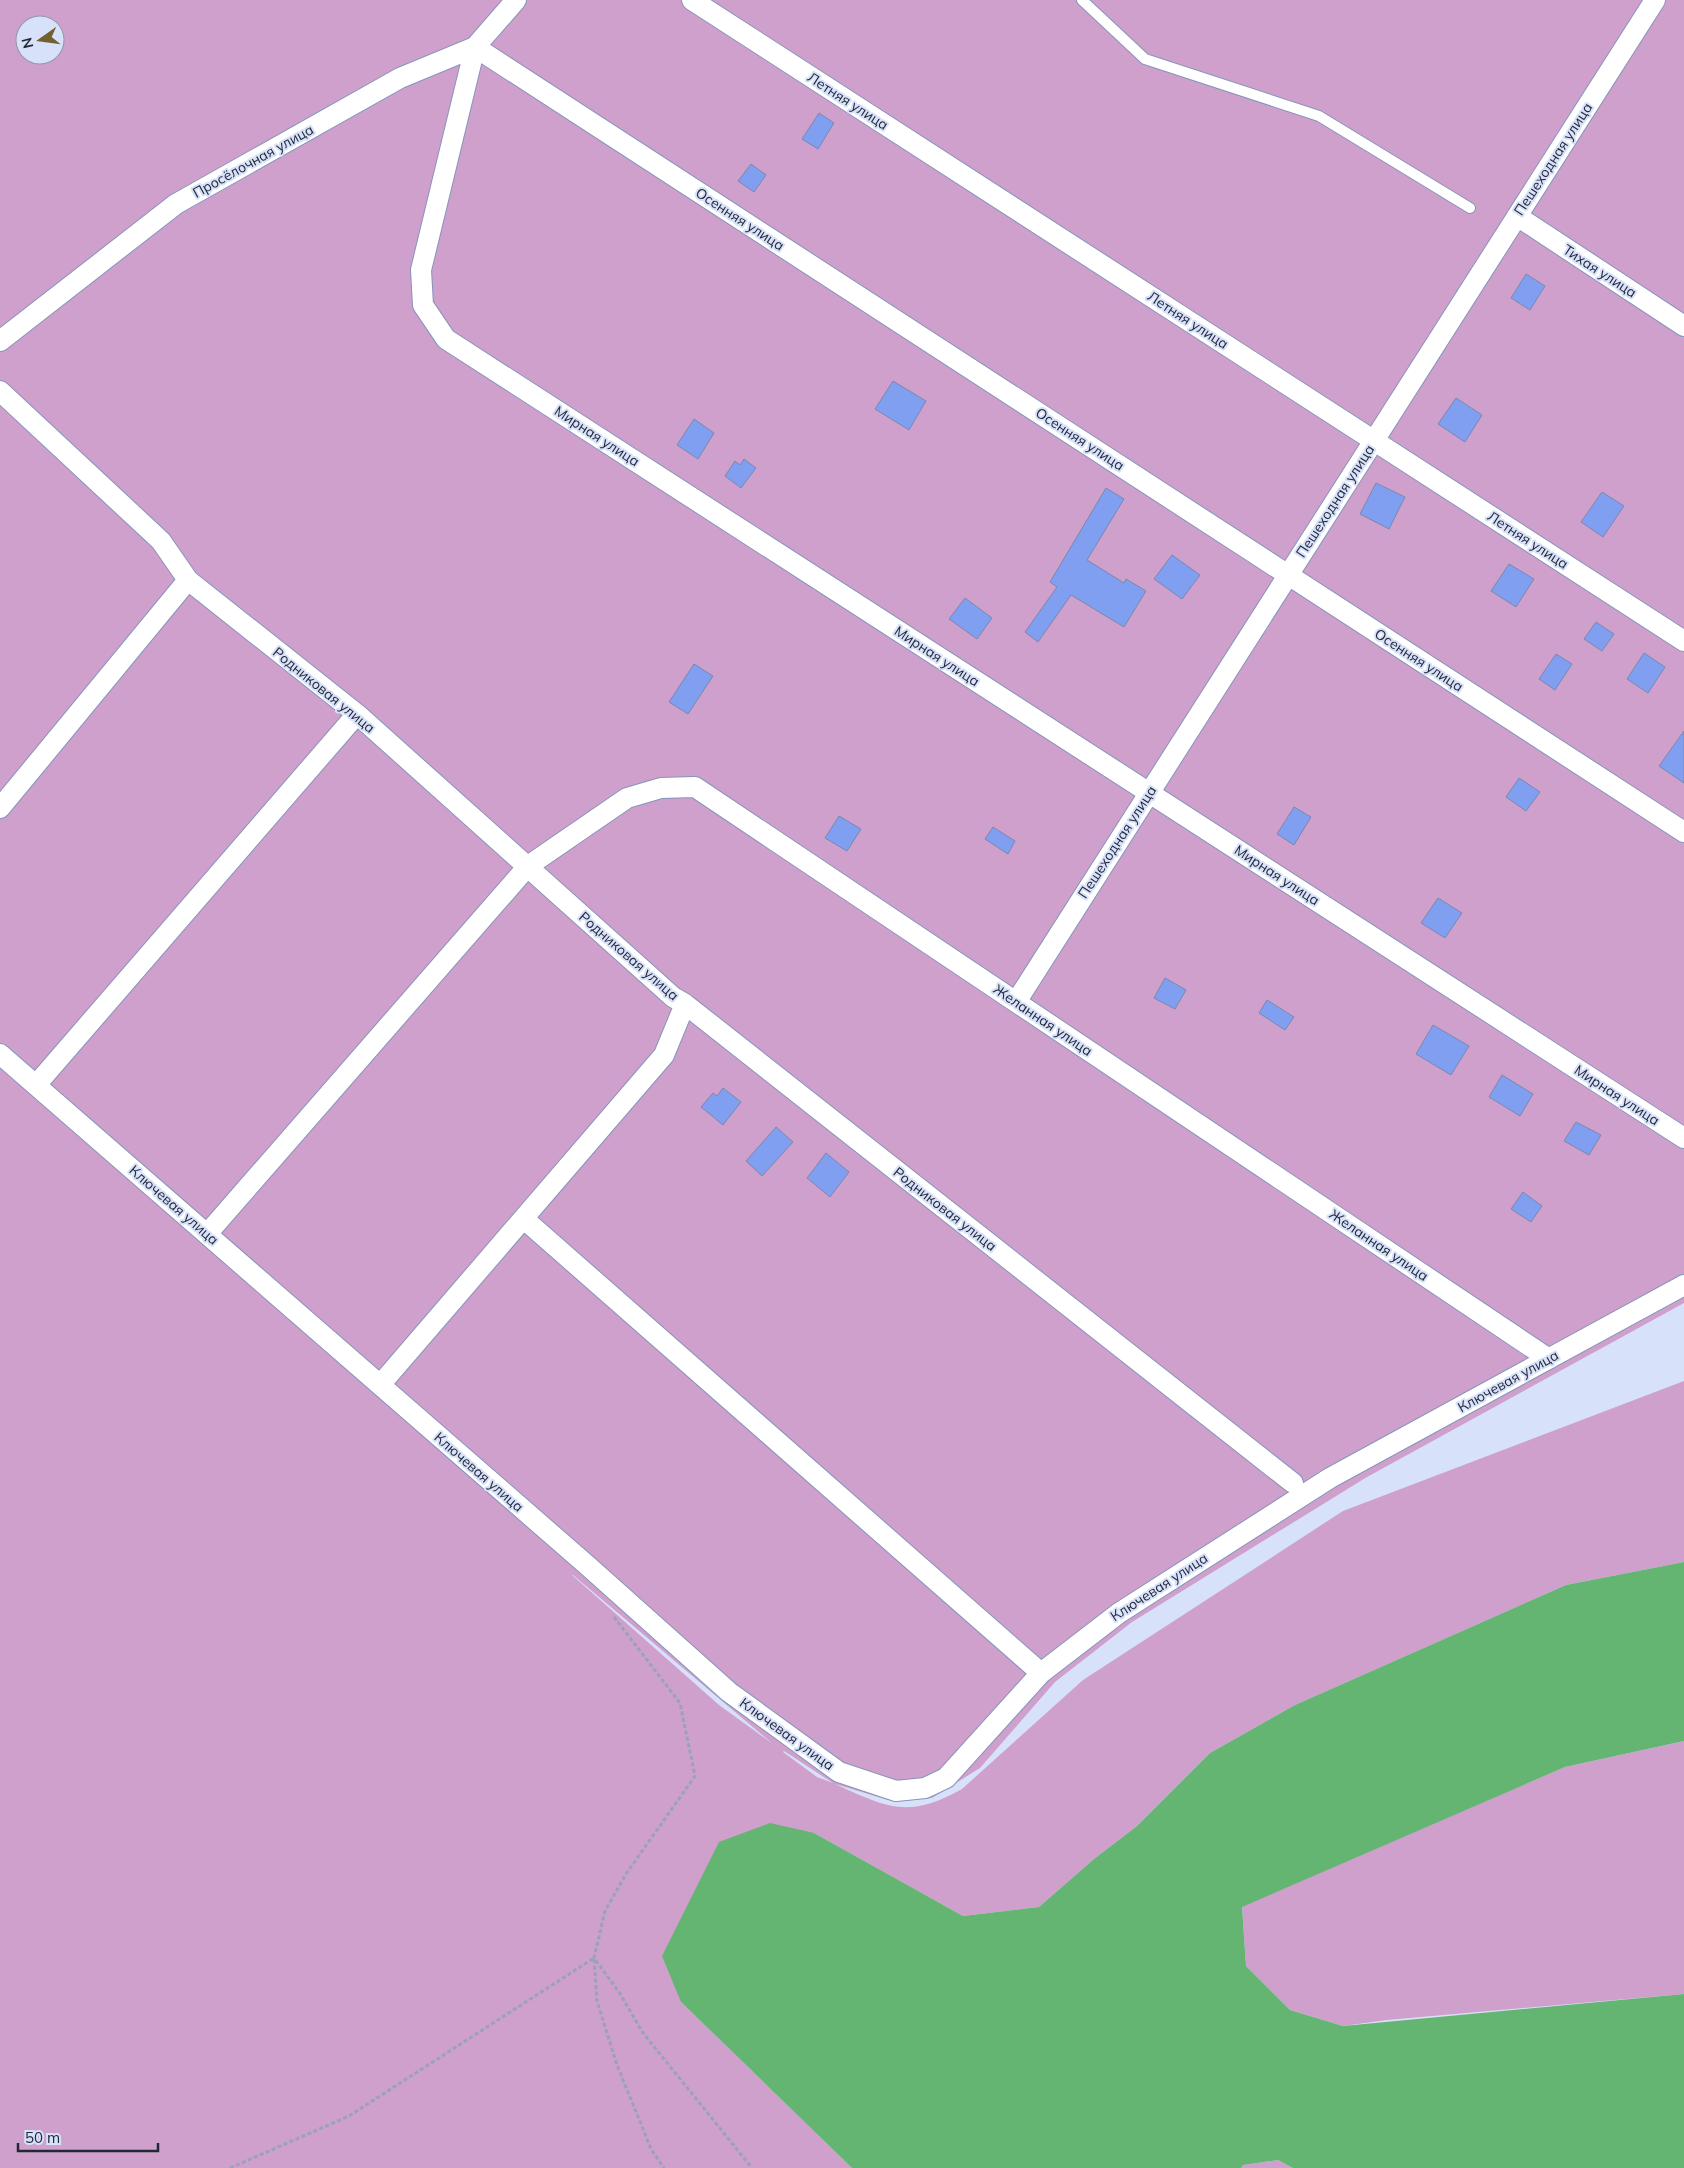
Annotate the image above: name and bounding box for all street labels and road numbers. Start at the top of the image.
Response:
street label: Летняя улица [804,68,892,134]
street label: Пешеходная улица [1510,99,1596,219]
street label: Просёлочная улица [189,120,317,202]
street label: Осенняя улица [692,184,788,254]
street label: Тихая улица [1560,241,1640,301]
street label: Летняя улица [1144,287,1232,353]
street label: Мирная улица [551,402,643,470]
street label: Осенняя улица [1032,404,1128,474]
street label: Пешеходная улица [1292,441,1378,561]
street label: Летняя улица [1484,507,1572,573]
street label: Мирная улица [891,622,983,690]
street label: Осенняя улица [1371,625,1467,695]
street label: Родниковая улица [269,643,379,737]
street label: Пешеходная улица [1074,782,1160,902]
street label: Мирная улица [1231,841,1323,909]
street label: Родниковая улица [575,908,683,1004]
street label: Желанная улица [990,980,1096,1060]
street label: Мирная улица [1571,1061,1663,1129]
street label: Ключевая улица [126,1161,222,1249]
street label: Родниковая улица [890,1163,1000,1255]
street label: Желанная улица [1326,1205,1432,1285]
street label: Ключевая улица [1454,1346,1562,1416]
street label: Ключевая улица [431,1428,527,1516]
street label: Ключевая улица [1107,1549,1211,1625]
street label: Ключевая улица [736,1694,838,1774]

